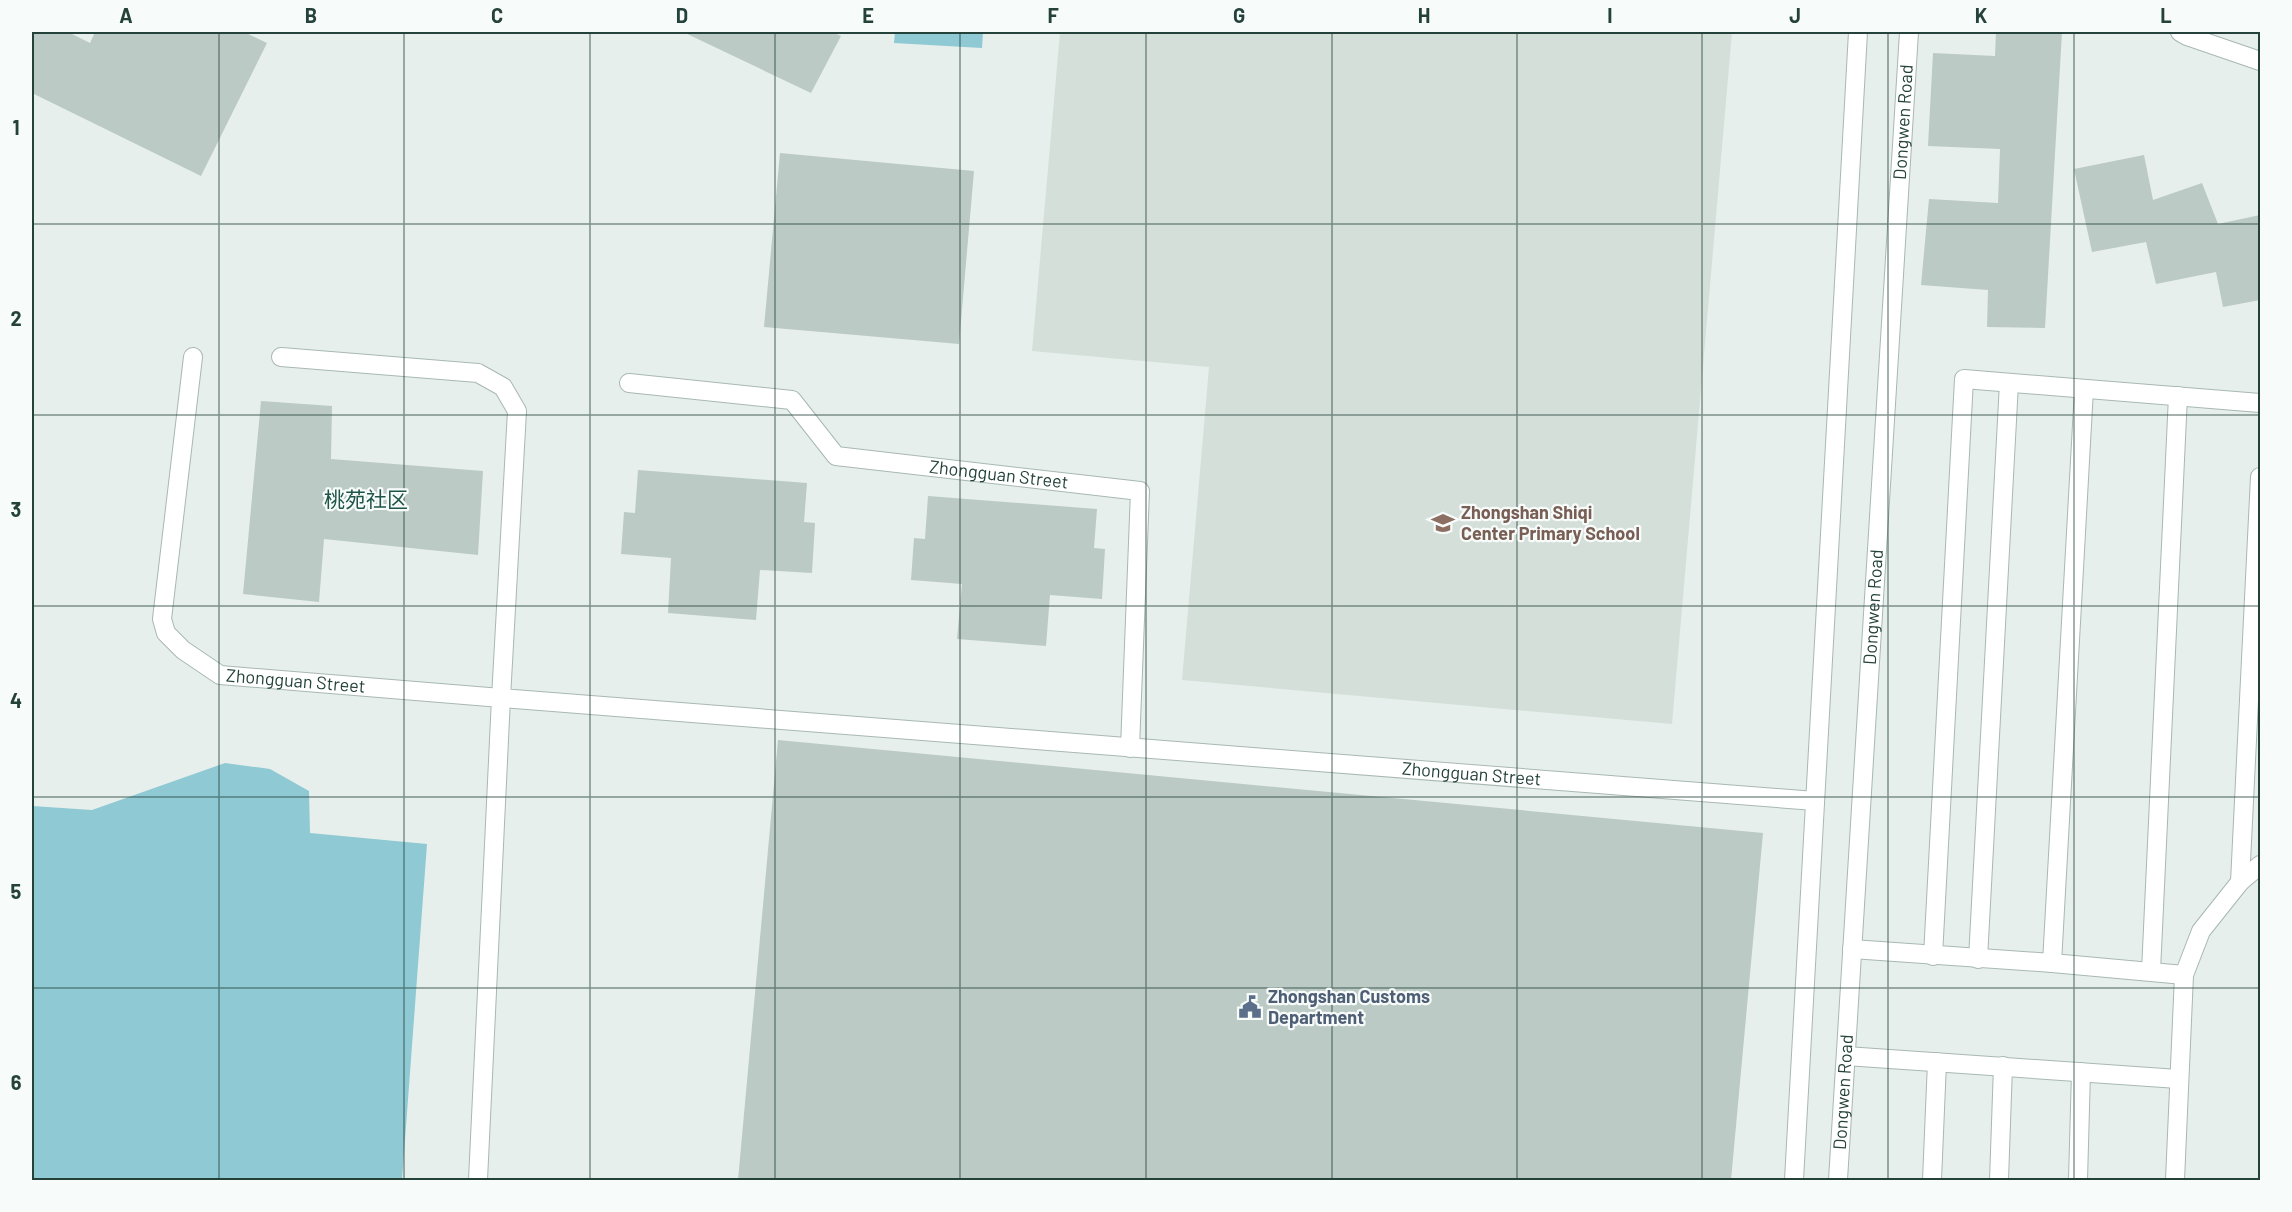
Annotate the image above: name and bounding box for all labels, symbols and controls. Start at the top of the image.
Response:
text: A [119,3,133,27]
text: B [305,3,317,27]
text: C [491,3,503,27]
text: D [676,3,688,27]
text: E [862,3,874,27]
text: F [1047,3,1059,27]
text: G [1233,3,1245,27]
text: H [1418,3,1430,27]
text: I [1607,3,1613,27]
text: J [1789,3,1801,27]
text: K [1975,3,1988,27]
text: L [2160,3,2172,27]
street label: Dongwen Road [1888,64,1917,180]
text: 1 [12,115,20,139]
text: 2 [10,306,22,330]
street label: Zhongguan Street [928,455,1070,493]
district label: 桃苑社区 [324,486,408,511]
text: 3 [11,497,21,521]
place label: Zhongshan Shiqi Center Primary School [1461,501,1640,544]
school or university icon: Zhongshan Shiqi Center Primary School [1430,510,1456,536]
street label: Dongwen Road [1858,549,1887,665]
street label: Zhongguan Street [225,664,366,697]
text: 4 [10,688,22,712]
street label: Zhongguan Street [1401,757,1542,789]
text: 5 [11,879,22,903]
place label: Zhongshan Customs Department [1268,985,1430,1028]
public building icon: Zhongshan Customs Department [1237,994,1263,1020]
street label: Dongwen Road [1828,1034,1857,1151]
text: 6 [11,1070,22,1094]

